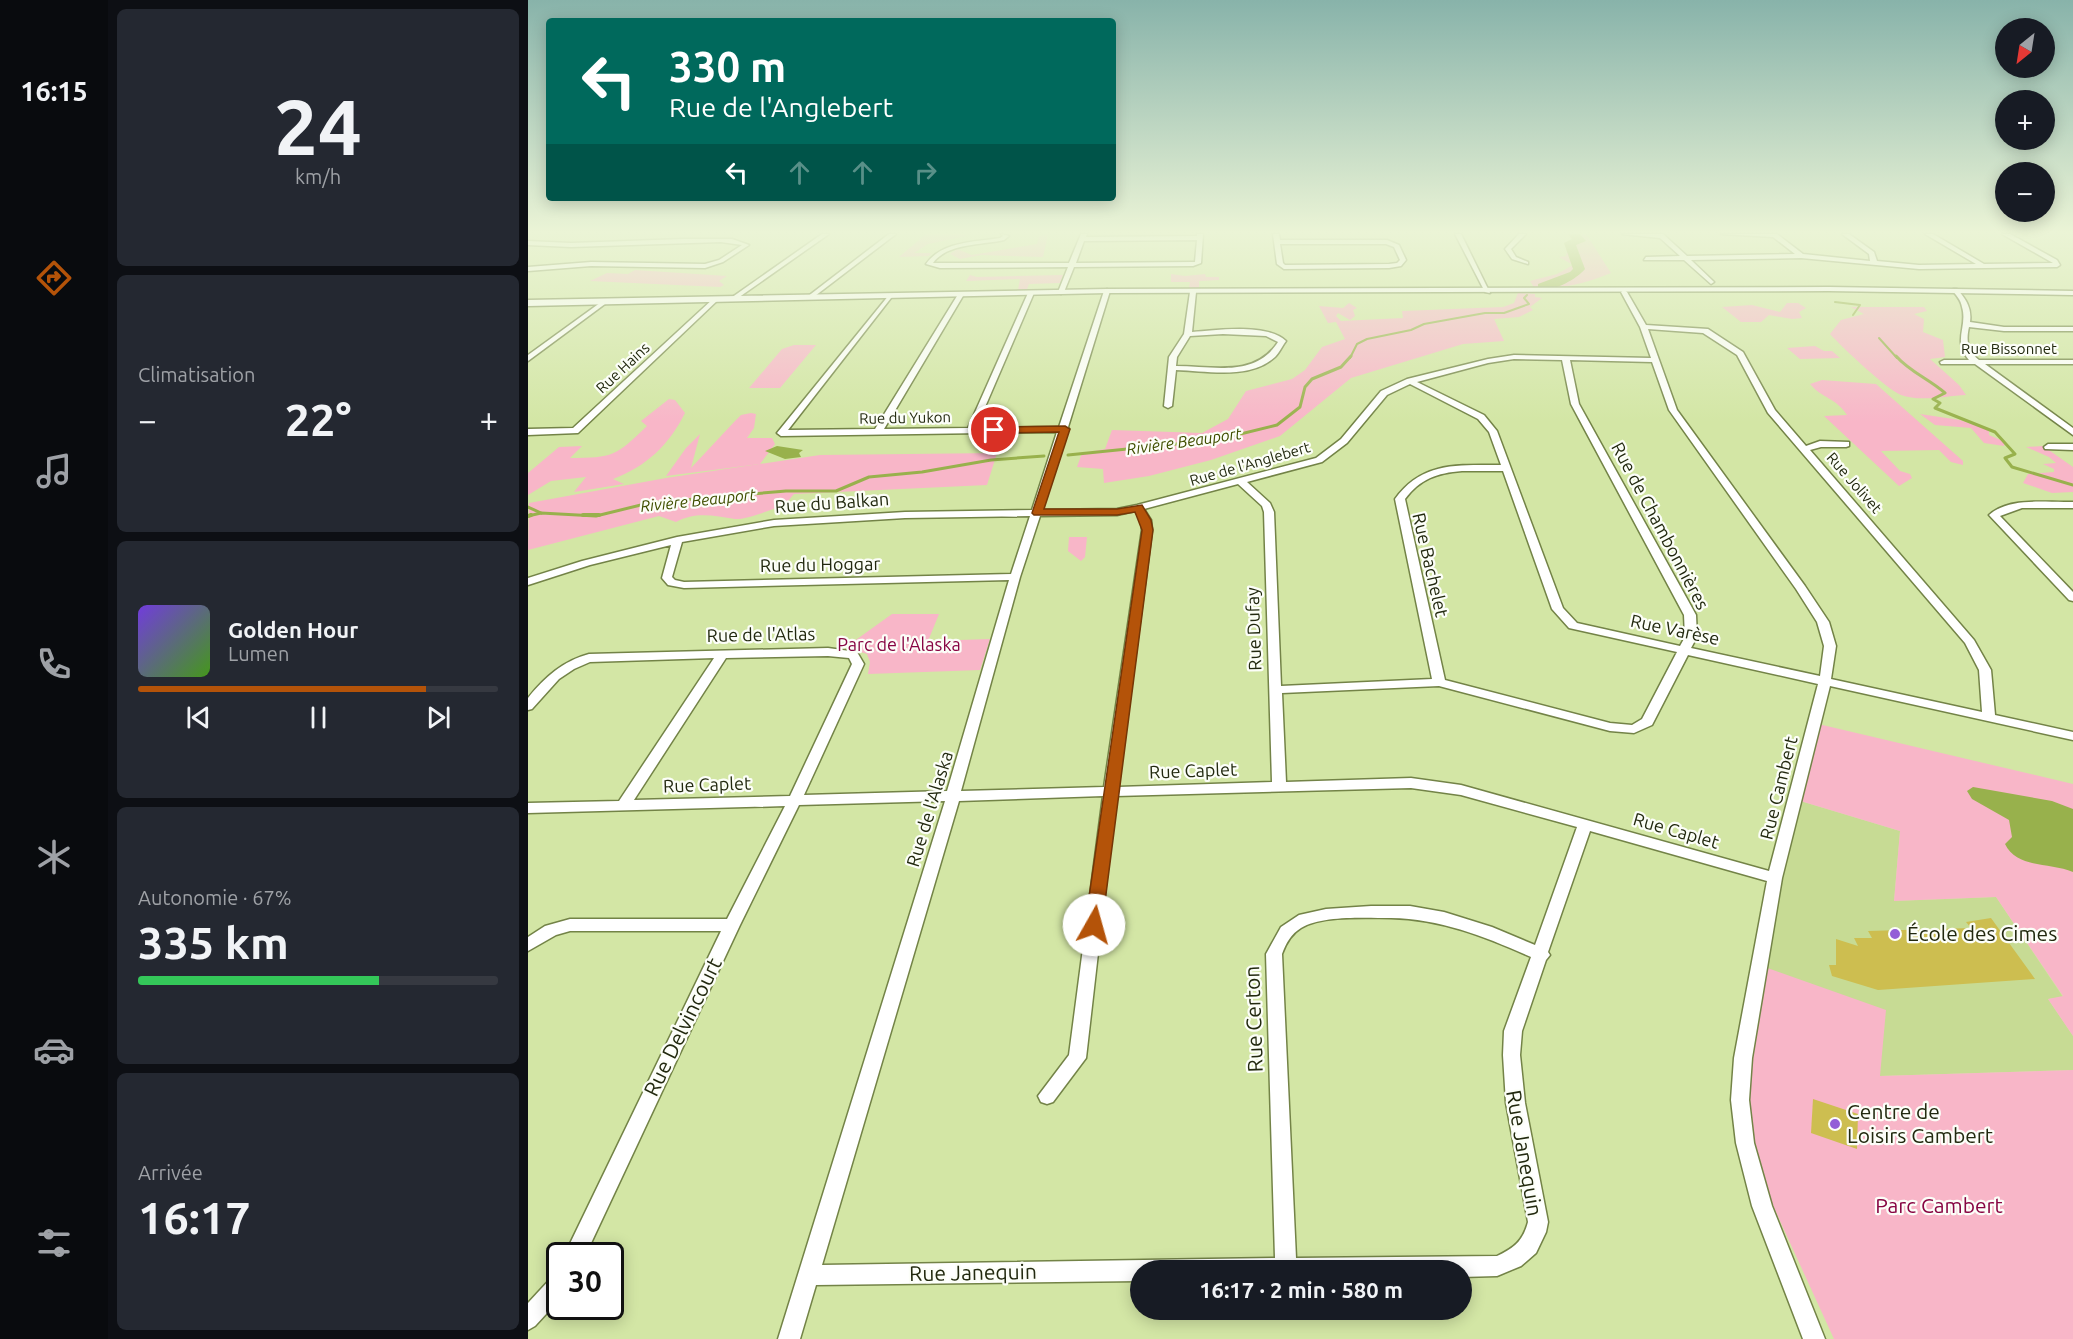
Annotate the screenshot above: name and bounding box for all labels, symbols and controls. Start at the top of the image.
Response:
north arrow [1995,18,2055,78]
map controls [1995,18,2055,222]
icon: left [570,42,648,120]
text: 330 m [669,43,786,90]
text: 16:15 [20,76,88,106]
text: 24 [274,82,362,170]
button: + [1995,90,2055,150]
text: Rue de l'Anglebert [669,92,893,122]
icon: left [720,156,753,189]
icon: ahead [783,156,816,189]
icon: ahead [846,156,879,189]
icon: right [909,156,942,189]
button: − [1995,162,2055,222]
text: km/h [295,165,341,188]
icon: directions [33,257,75,299]
street label: Rue Hains [593,339,653,397]
street label: Rue Bissonnet [1961,340,2057,357]
text: Climatisation [138,363,255,386]
text: 22° [285,394,351,445]
text: − [138,401,157,438]
text: + [479,401,498,438]
pin [968,404,1019,455]
street label: Rue du Yukon [859,408,951,427]
icon: arrive [977,413,1010,446]
water label: Rivière Beauport [1125,424,1243,458]
street label: Rue de l'Anglebert [1188,438,1312,489]
street label: Rue de Chambonnières [1608,438,1714,613]
street label: Rue Jolivet [1823,449,1885,517]
icon: music [33,450,75,492]
water label: Rivière Beauport [639,485,757,515]
street label: Rue du Balkan [774,488,890,516]
street label: Rue Bachelet [1409,511,1453,619]
street label: Rue du Hoggar [760,553,880,575]
street label: Rue Dufay [1242,587,1264,671]
street label: Rue Varèse [1629,610,1722,648]
text: Golden Hour [228,617,358,642]
street label: Rue de l'Atlas [707,623,816,645]
park label: Parc de l'Alaska [837,634,961,654]
text: Lumen [228,642,289,665]
icon: phone [33,643,75,685]
icon: previous [182,701,215,734]
icon: pause [302,701,335,734]
icon: next [422,701,455,734]
street label: Rue Cambert [1756,734,1801,841]
street label: Rue de l'Alaska [902,748,956,869]
street label: Rue Caplet [1149,758,1237,782]
street label: Rue Caplet [663,772,751,796]
street label: Rue Caplet [1631,808,1721,852]
icon: climate [33,836,75,878]
text: Autonomie · 67% [138,886,292,909]
position arrow [1062,893,1126,957]
text: 335 km [138,917,289,968]
place label: École des Cimes [1907,921,2057,945]
marker: École des Cimes [1888,927,1902,941]
street label: Rue Delvincourt [638,953,726,1100]
street label: Rue Certon [1239,965,1267,1073]
icon: car [33,1029,75,1071]
street label: Rue Janequin [1502,1088,1548,1218]
place label: Centre de Loisirs Cambert [1847,1099,1993,1147]
marker: Centre de Loisirs Cambert [1828,1117,1842,1131]
text: Arrivée [138,1161,203,1184]
text: 16:17 [138,1192,251,1243]
park label: Parc Cambert [1875,1193,2003,1217]
icon: filters [33,1222,75,1264]
speed limit sign: 30 [546,1242,624,1320]
street label: Rue Janequin [909,1259,1037,1285]
text: 16:17 · 2 min · 580 m [1199,1277,1403,1302]

